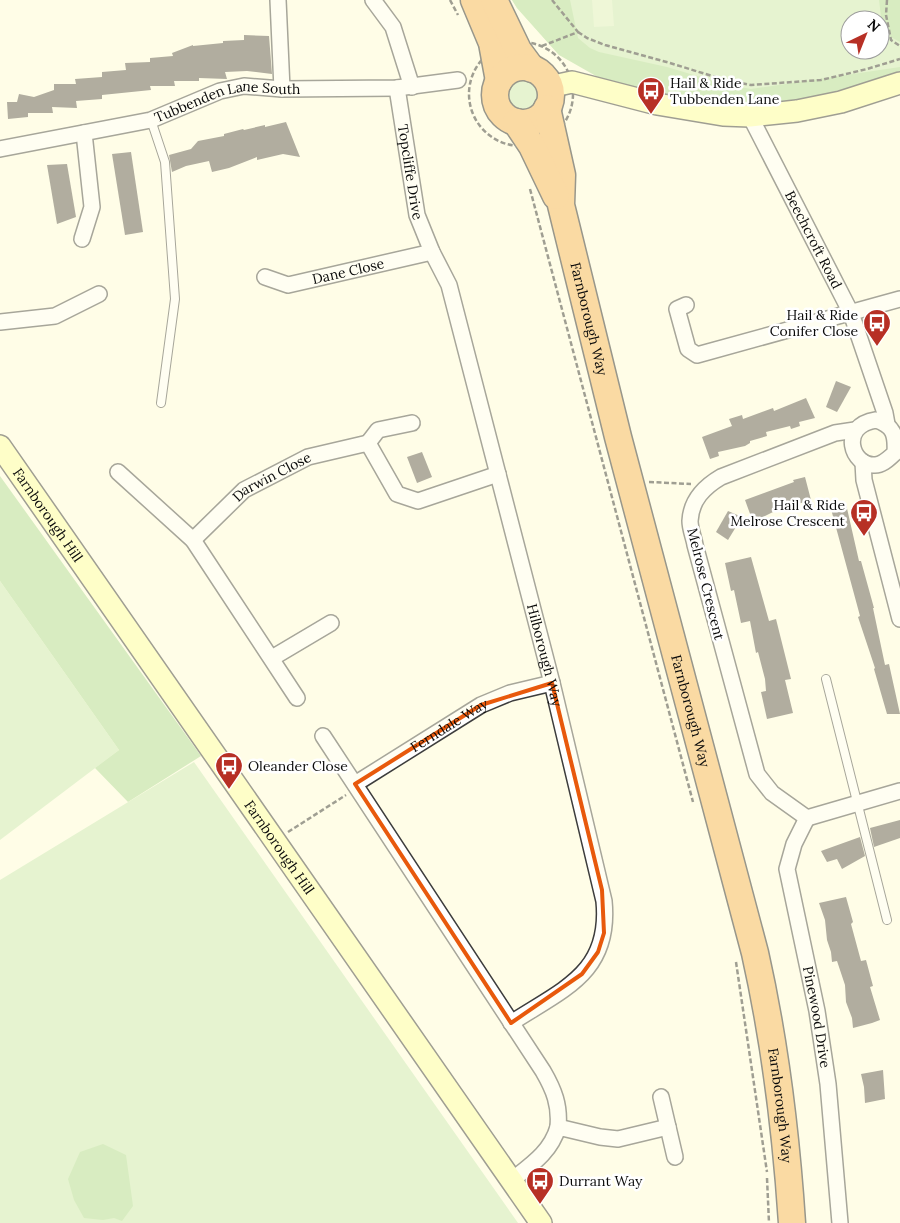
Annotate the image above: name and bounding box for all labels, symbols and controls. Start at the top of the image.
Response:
north arrow [840,10,890,60]
text: N [864,15,884,36]
place label: Hail & Ride Tubbenden Lane [670,74,780,108]
bus stop icon: Hail & Ride Tubbenden Lane [636,76,666,115]
street label: Tubbenden Lane South [152,77,301,127]
street label: Topcliffe Drive [394,123,427,223]
street label: Beechcroft Road [781,188,846,292]
street label: Dane Close [310,254,386,288]
street label: Farnborough Way [566,261,612,378]
place label: Hail & Ride Conifer Close [770,306,858,340]
bus stop icon: Hail & Ride Conifer Close [862,308,892,347]
street label: Darwin Close [228,448,314,505]
street label: Farnborough Hill [9,465,87,566]
place label: Hail & Ride Melrose Crescent [730,496,846,530]
bus stop icon: Hail & Ride Melrose Crescent [849,498,879,537]
street label: Melrose Crescent [683,526,729,642]
street label: Hilborough Way [523,602,566,709]
street label: Farnborough Way [667,653,714,770]
street label: Ferndale Way [407,694,491,756]
bus stop icon: Oleander Close [214,751,244,790]
place label: Oleander Close [248,757,348,775]
street label: Farnborough Hill [241,797,318,898]
street label: Pinewood Drive [799,964,835,1069]
street label: Farnborough Way [764,1047,796,1164]
bus stop icon: Durrant Way [525,1166,555,1205]
place label: Durrant Way [559,1172,643,1190]

